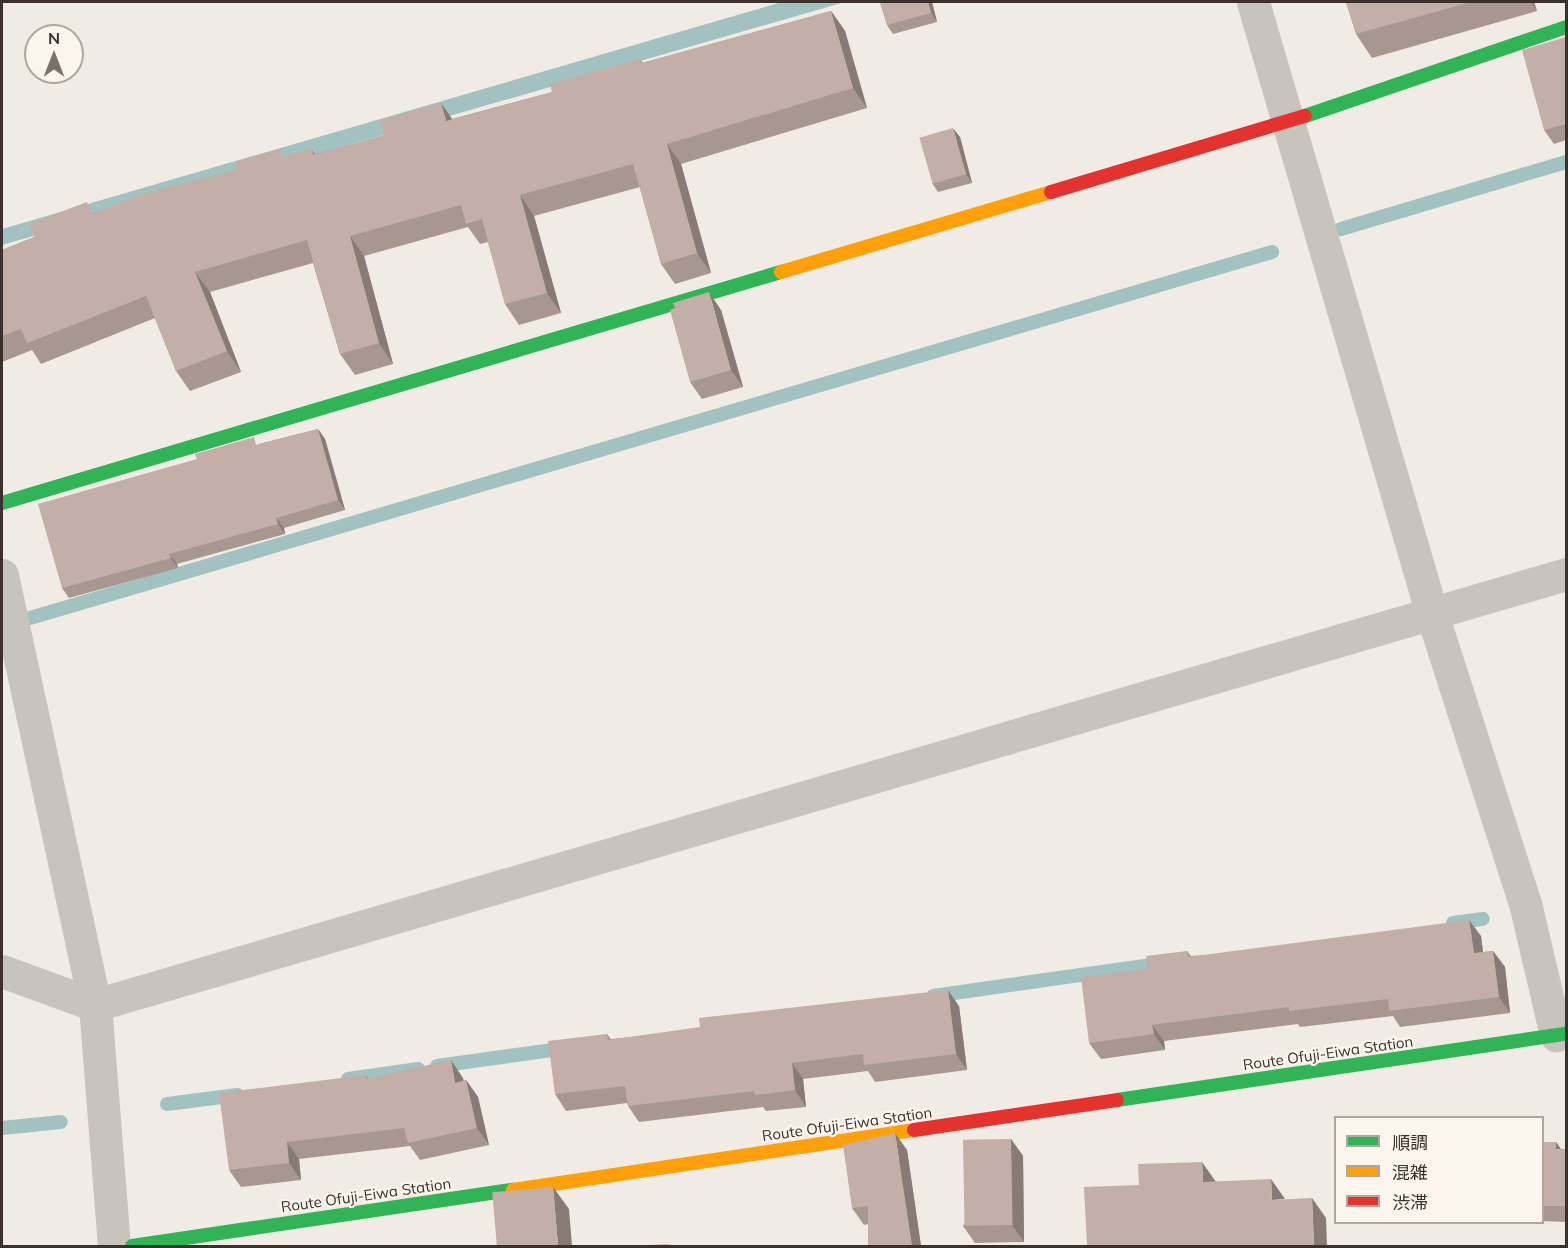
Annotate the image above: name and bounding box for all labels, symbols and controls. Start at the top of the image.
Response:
north arrow [24,24,84,84]
text: N [48,28,60,48]
street label: Route Ofuji-Eiwa Station [1242,1032,1414,1074]
street label: Route Ofuji-Eiwa Station [761,1103,933,1145]
legend [1334,1116,1544,1224]
text: 順調 [1392,1131,1428,1154]
text: 混雑 [1392,1161,1428,1184]
street label: Route Ofuji-Eiwa Station [280,1174,452,1216]
text: 渋滞 [1392,1191,1428,1214]

